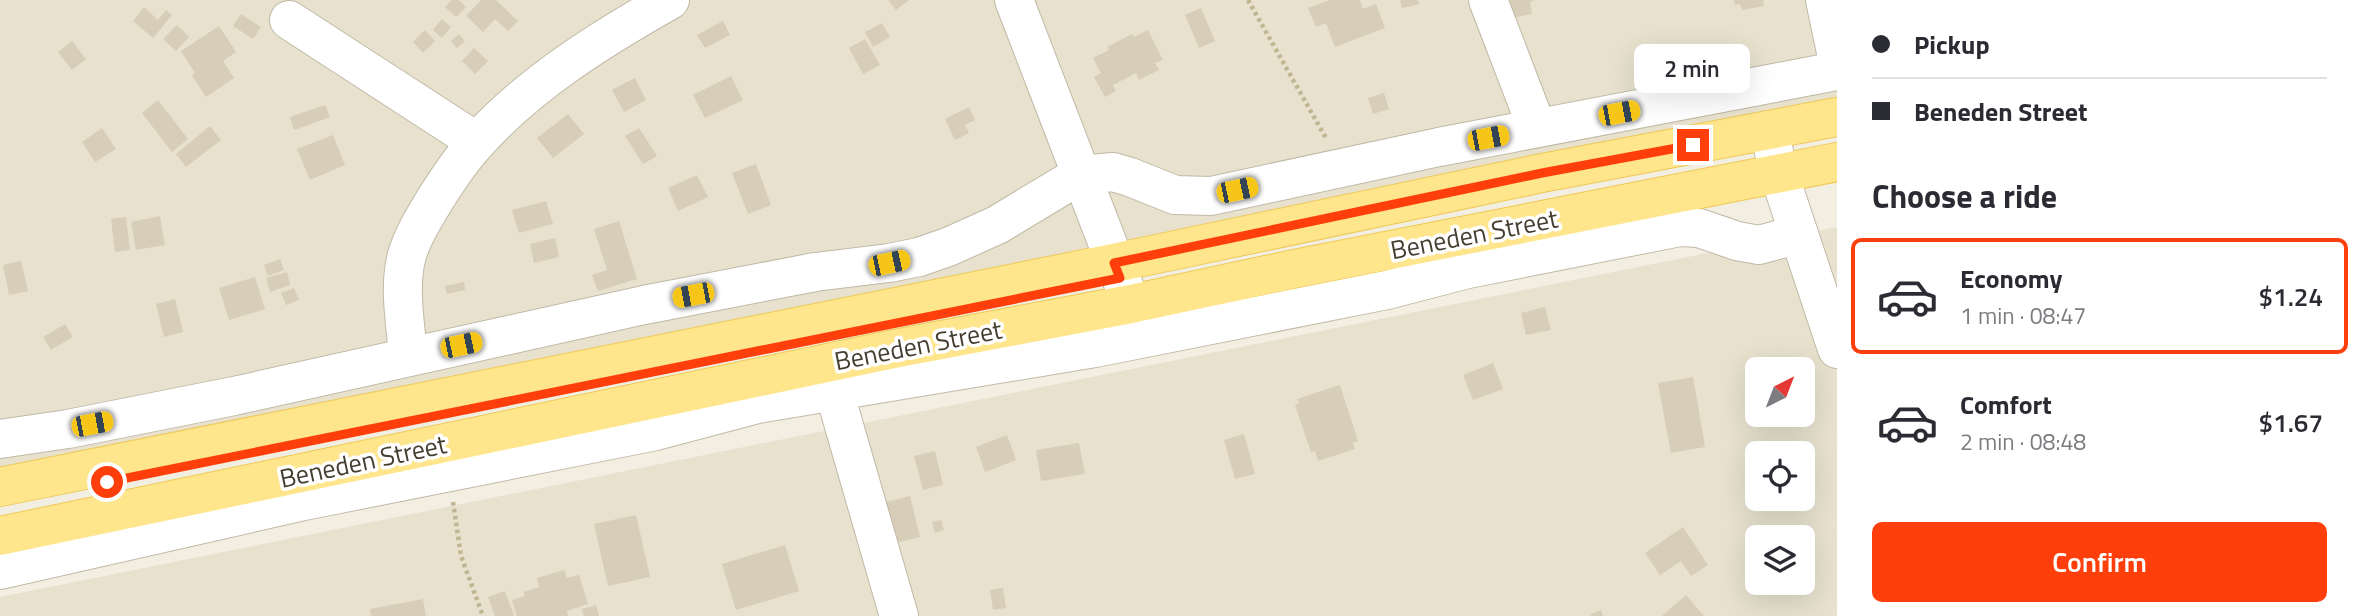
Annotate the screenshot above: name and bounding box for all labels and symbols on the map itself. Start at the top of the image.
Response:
callout: 2 min [1635,44,1751,92]
car [1597,99,1642,127]
car [1466,124,1511,152]
route end [1677,129,1709,161]
car [1215,175,1260,205]
street label: Beneden Street [1387,199,1561,269]
car [867,248,912,278]
car [671,281,716,309]
street label: Beneden Street [831,310,1005,380]
car [439,330,484,360]
north arrow [1745,357,1815,427]
car [70,410,115,438]
street label: Beneden Street [276,424,450,498]
route start [91,466,123,498]

